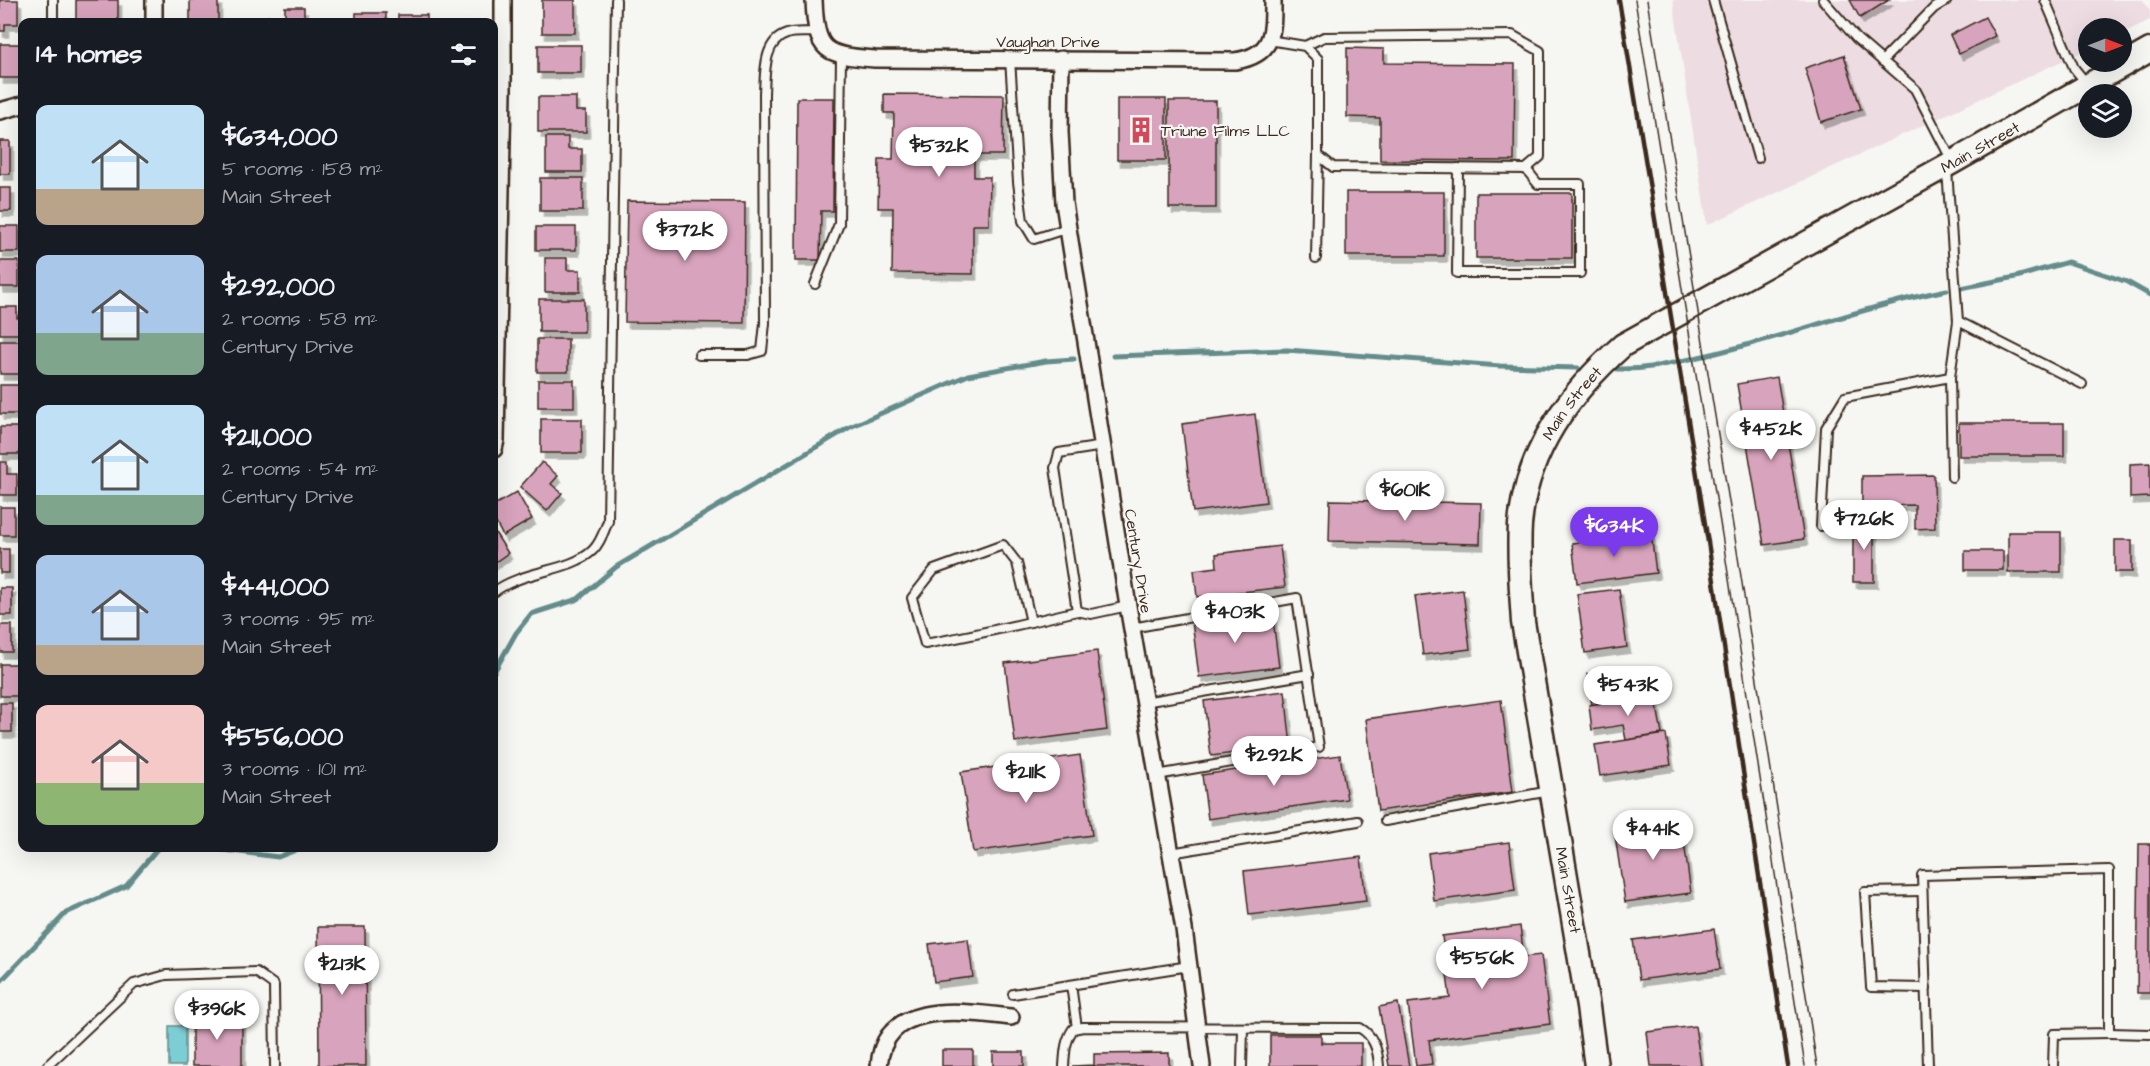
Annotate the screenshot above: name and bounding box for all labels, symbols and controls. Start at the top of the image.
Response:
north arrow [2078,18,2132,72]
map controls [2078,18,2132,138]
street label: Vaughan Drive [996,31,1100,54]
text: 14 homes [36,36,142,72]
icon: filters [447,38,480,71]
button: layers [2078,84,2132,138]
building icon: Triune Films LLC [1126,115,1156,145]
street label: Main Street [1937,116,2024,179]
text: $634,000 [222,119,338,155]
place label: Triune Films LLC [1161,120,1290,142]
pin: $532K [897,127,981,178]
icon: home [84,129,156,201]
text: $532K [909,132,969,160]
text: 5 rooms · 158 m² [222,155,383,183]
text: Main Street [222,183,331,211]
pin: $372K [643,211,727,262]
text: $372K [656,216,714,244]
text: $292,000 [222,269,335,305]
icon: home [84,279,156,351]
text: 2 rooms · 58 m² [222,305,378,333]
text: Century Drive [222,333,353,361]
street label: Main Street [1537,361,1607,444]
pin: $452K [1729,410,1813,461]
text: $452K [1740,415,1802,443]
text: $211,000 [222,419,312,455]
icon: home [84,429,156,501]
text: 2 rooms · 54 m² [222,455,378,483]
pin: $601K [1363,471,1447,522]
text: $601K [1380,476,1430,504]
text: Century Drive [222,483,353,511]
pin: $726K [1822,500,1906,551]
text: $726K [1834,505,1894,533]
street label: Century Drive [1118,507,1157,615]
pin: $634K [1572,507,1656,558]
text: $634K [1584,512,1644,540]
text: $441,000 [222,569,329,605]
icon: home [84,579,156,651]
pin: $403K [1193,593,1277,644]
text: $403K [1205,598,1265,626]
text: 3 rooms · 95 m² [222,605,375,633]
text: Main Street [222,633,331,661]
pin: $543K [1586,666,1670,717]
text: $543K [1597,671,1659,699]
text: $556,000 [222,719,343,755]
icon: home [84,729,156,801]
pin: $292K [1232,736,1316,787]
text: $292K [1245,741,1303,769]
pin: $211K [984,753,1068,804]
text: 3 rooms · 101 m² [222,755,367,783]
text: $211K [1006,758,1046,786]
text: Main Street [222,783,331,811]
pin: $441K [1611,810,1695,861]
text: $441K [1626,815,1680,843]
street label: Main Street [1550,845,1587,936]
pin: $556K [1440,939,1524,990]
text: $556K [1450,944,1514,972]
pin: $213K [300,945,384,996]
text: $213K [318,950,366,978]
pin: $396K [175,990,259,1041]
text: $396K [188,995,246,1023]

